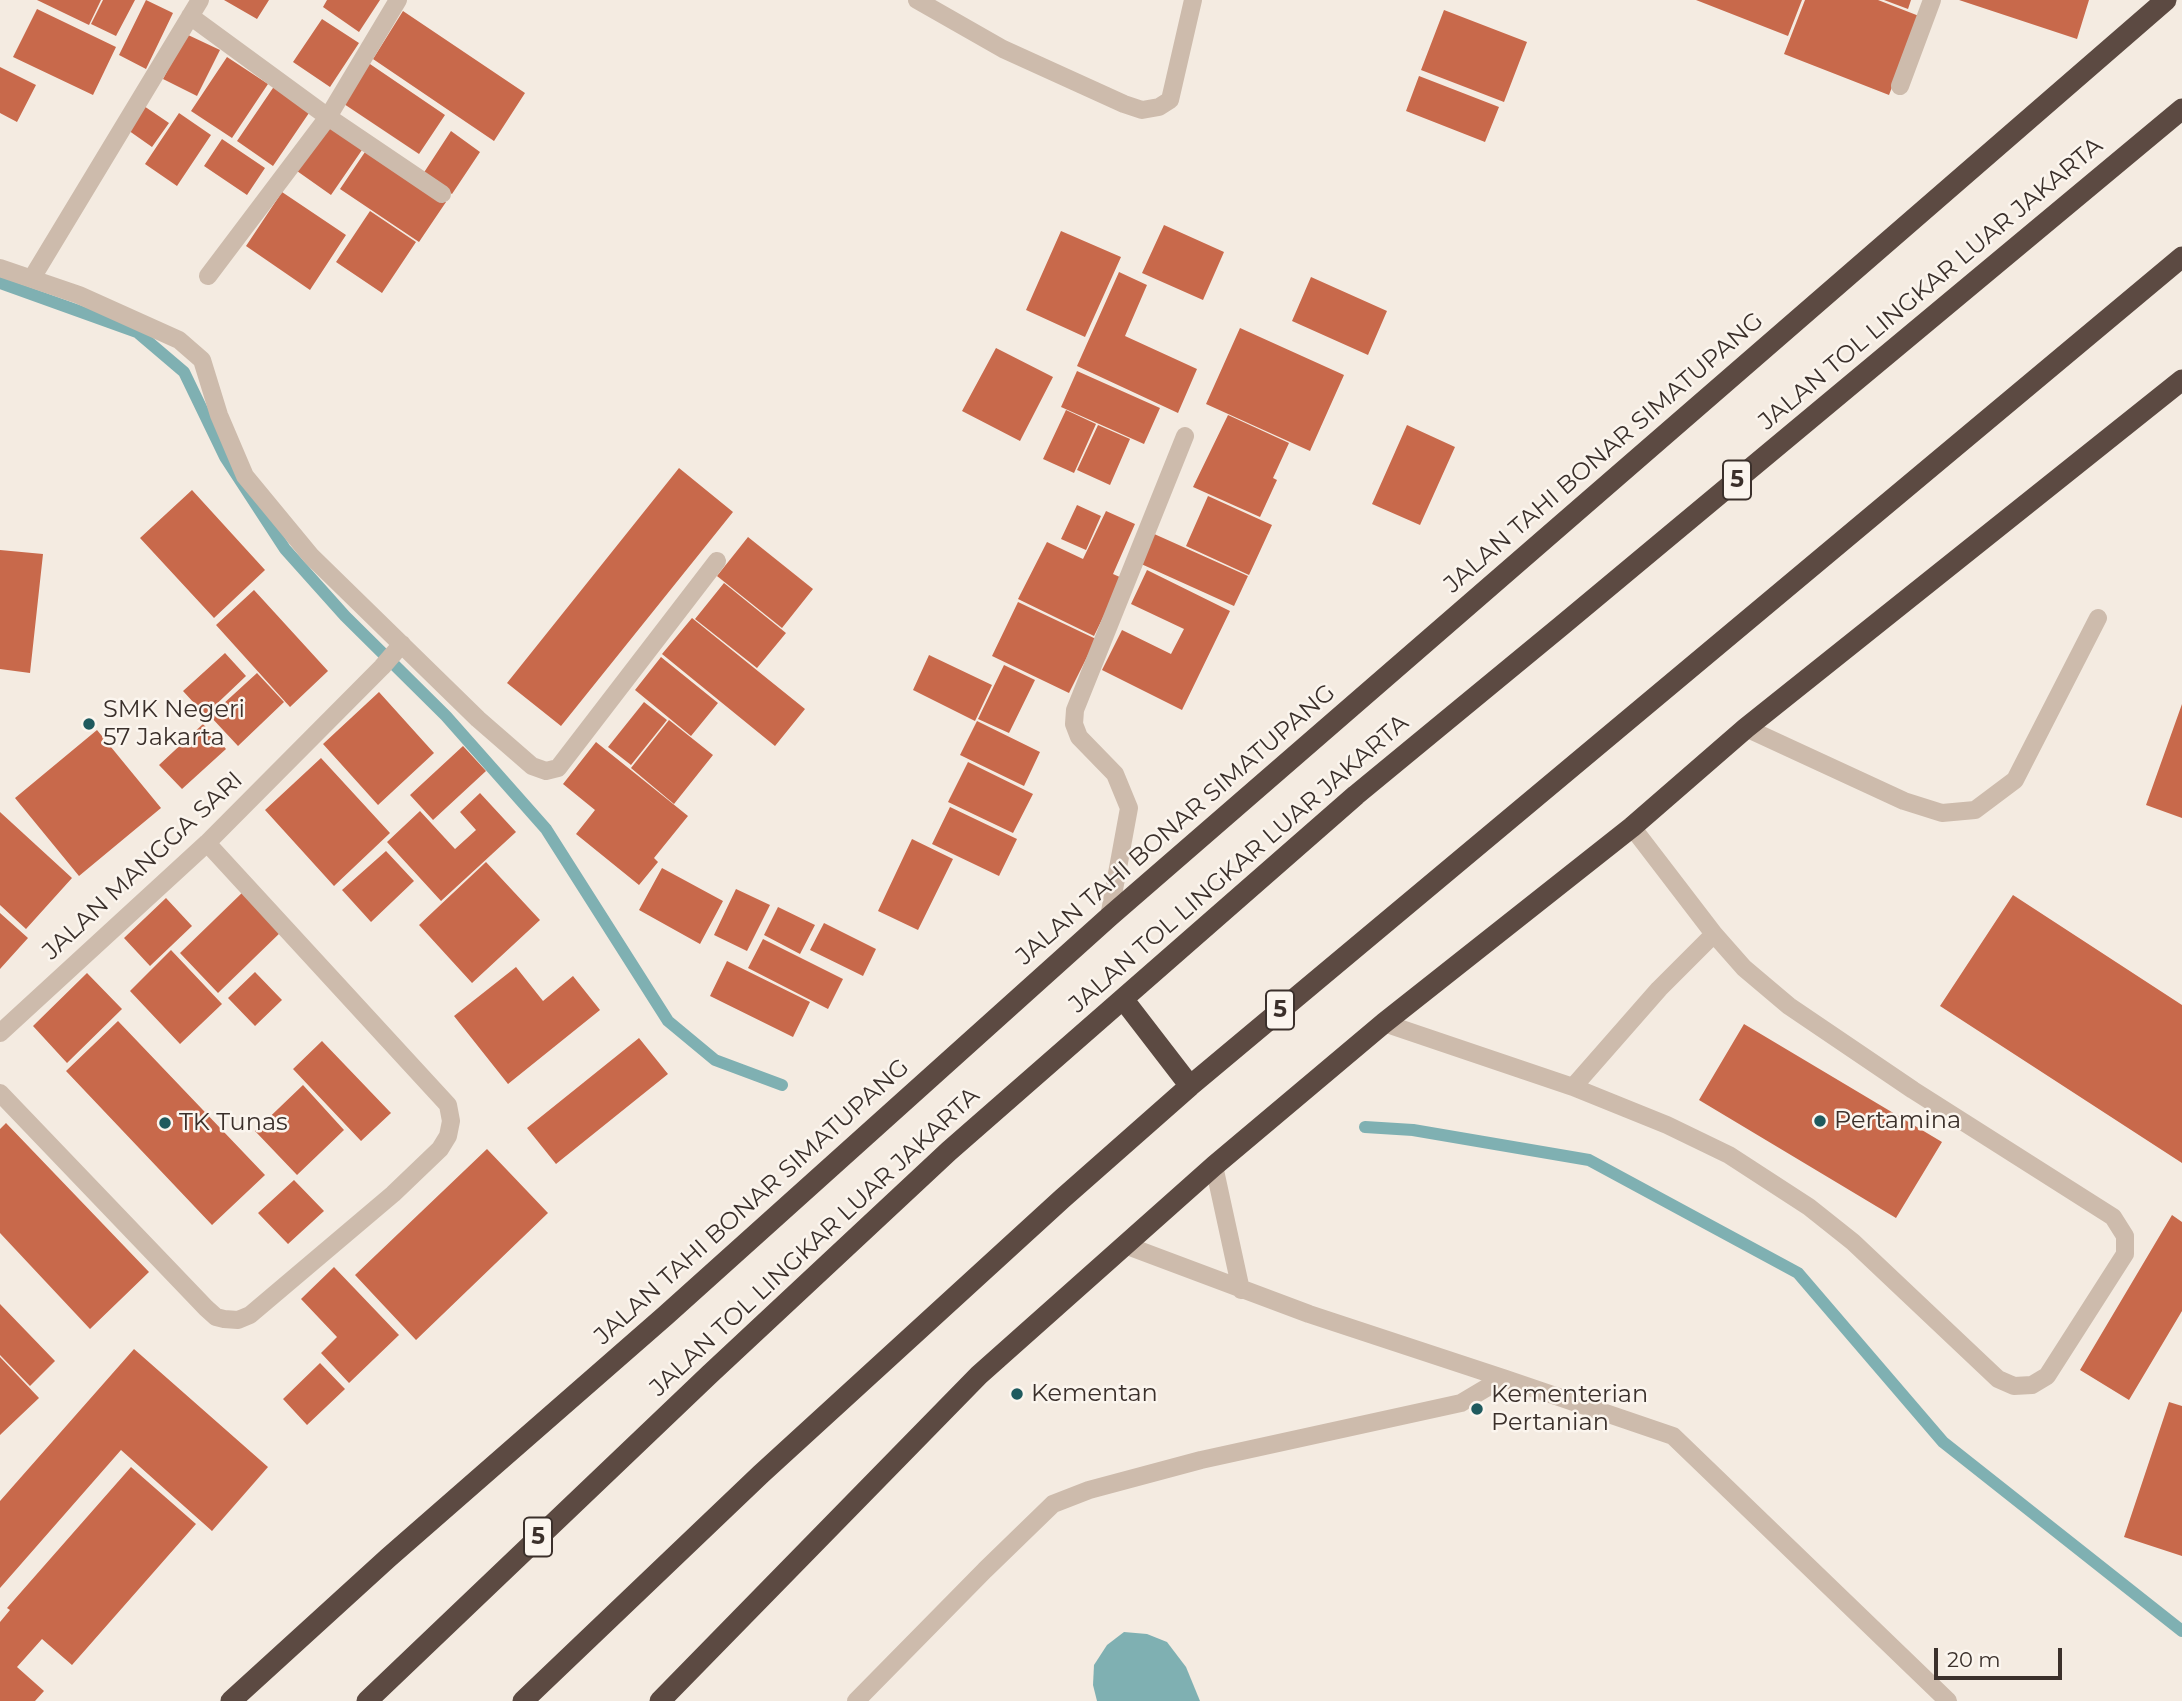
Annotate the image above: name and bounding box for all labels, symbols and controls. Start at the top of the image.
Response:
street label: JALAN TOL LINGKAR LUAR JAKARTA [1753,132,2109,436]
street label: JALAN TAHI BONAR SIMATUPANG [1439,307,1769,599]
road number: 5 [1723,460,1751,500]
street label: JALAN TAHI BONAR SIMATUPANG [1011,679,1341,971]
place label: SMK Negeri 57 Jakarta [103,696,245,752]
street label: JALAN TOL LINGKAR LUAR JAKARTA [1064,709,1414,1019]
marker: SMK Negeri 57 Jakarta [81,716,97,732]
street label: JALAN MANGGA SARI [37,766,249,966]
road number: 5 [1266,990,1294,1030]
street label: JALAN TAHI BONAR SIMATUPANG [589,1053,915,1351]
street label: JALAN TOL LINGKAR LUAR JAKARTA [644,1081,986,1403]
place label: Pertamina [1834,1107,1961,1135]
place label: TK Tunas [179,1109,288,1137]
marker: Pertamina [1812,1113,1828,1129]
marker: TK Tunas [157,1115,173,1131]
place label: Kementan [1031,1380,1158,1408]
place label: Kementerian Pertanian [1491,1381,1648,1437]
marker: Kementan [1009,1386,1025,1402]
marker: Kementerian Pertanian [1469,1401,1485,1417]
road number: 5 [524,1518,552,1556]
scale bar [1937,1634,2065,1678]
text: 20 m [1947,1647,2001,1672]

